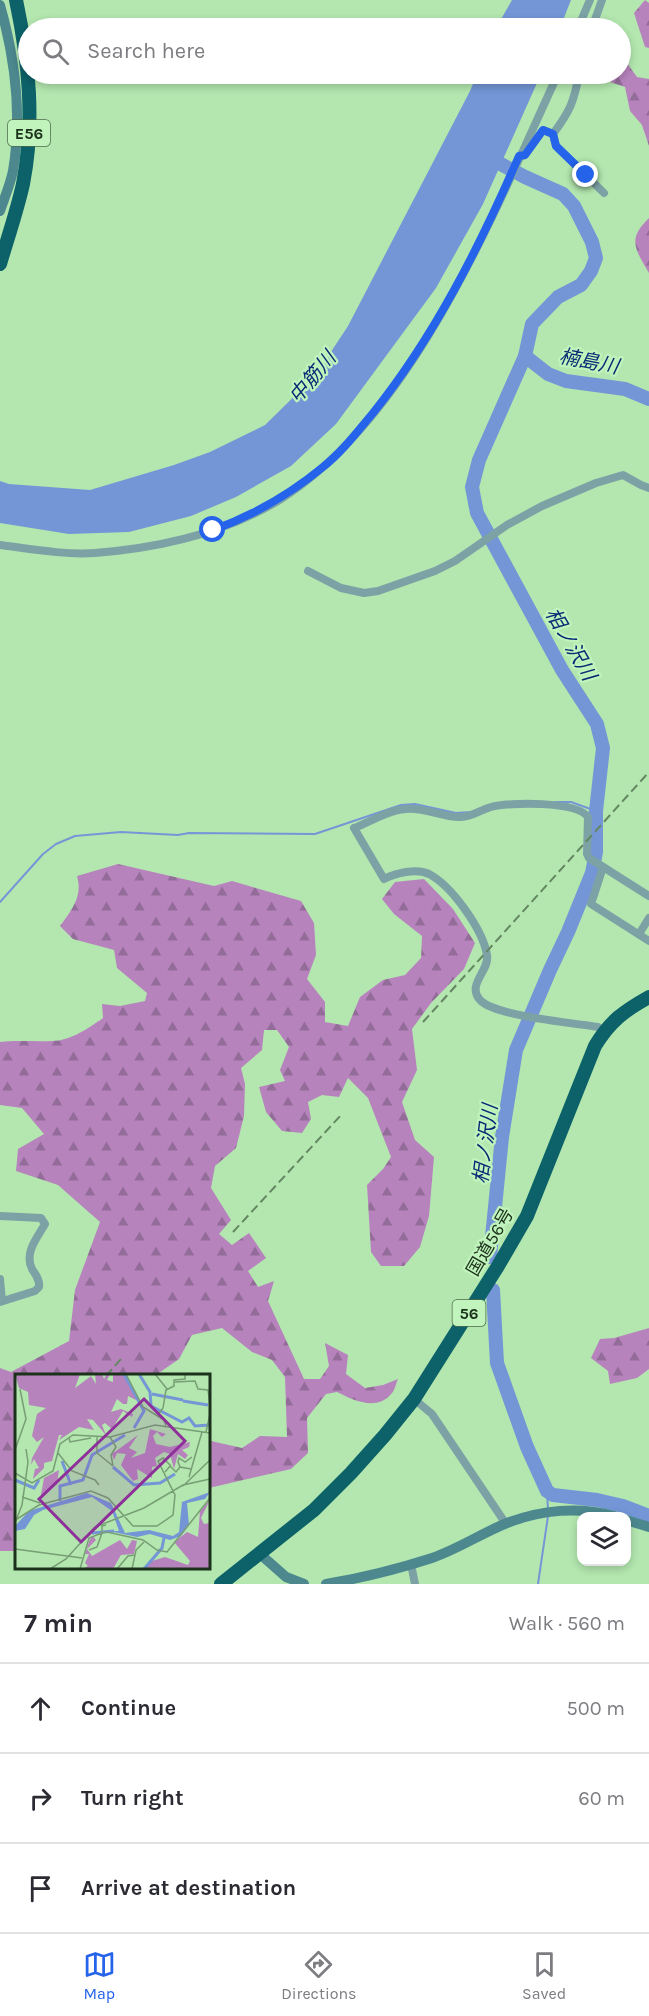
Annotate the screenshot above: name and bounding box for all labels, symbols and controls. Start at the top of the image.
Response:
search box [18,18,631,84]
icon: search [39,35,72,68]
text: Search here [87,38,205,64]
road number: E56 [8,120,50,146]
route end [572,161,598,187]
water label: 楠島川 [557,344,623,379]
water label: 中筋川 [284,345,342,408]
route start [199,516,225,542]
water label: 相ノ沢川 [541,604,602,686]
water label: 相ノ沢川 [469,1101,502,1185]
street label: 国道56号 [462,1204,518,1280]
road number: 56 [452,1300,486,1326]
inset map [15,1374,210,1569]
map controls [577,1512,631,1566]
button: layers [577,1512,631,1566]
text: 7 min [24,1608,93,1639]
text: Walk · 560 m [509,1612,625,1635]
icon: ahead [24,1692,57,1725]
text: Continue [81,1695,176,1721]
text: 500 m [567,1697,625,1720]
icon: right [24,1782,57,1815]
text: Turn right [81,1785,184,1811]
text: 60 m [578,1787,625,1810]
icon: arrive [24,1872,57,1905]
text: Arrive at destination [81,1875,296,1901]
tab: Map [83,1948,116,2003]
tab: Directions [281,1948,356,2003]
tab: Saved [522,1948,566,2003]

